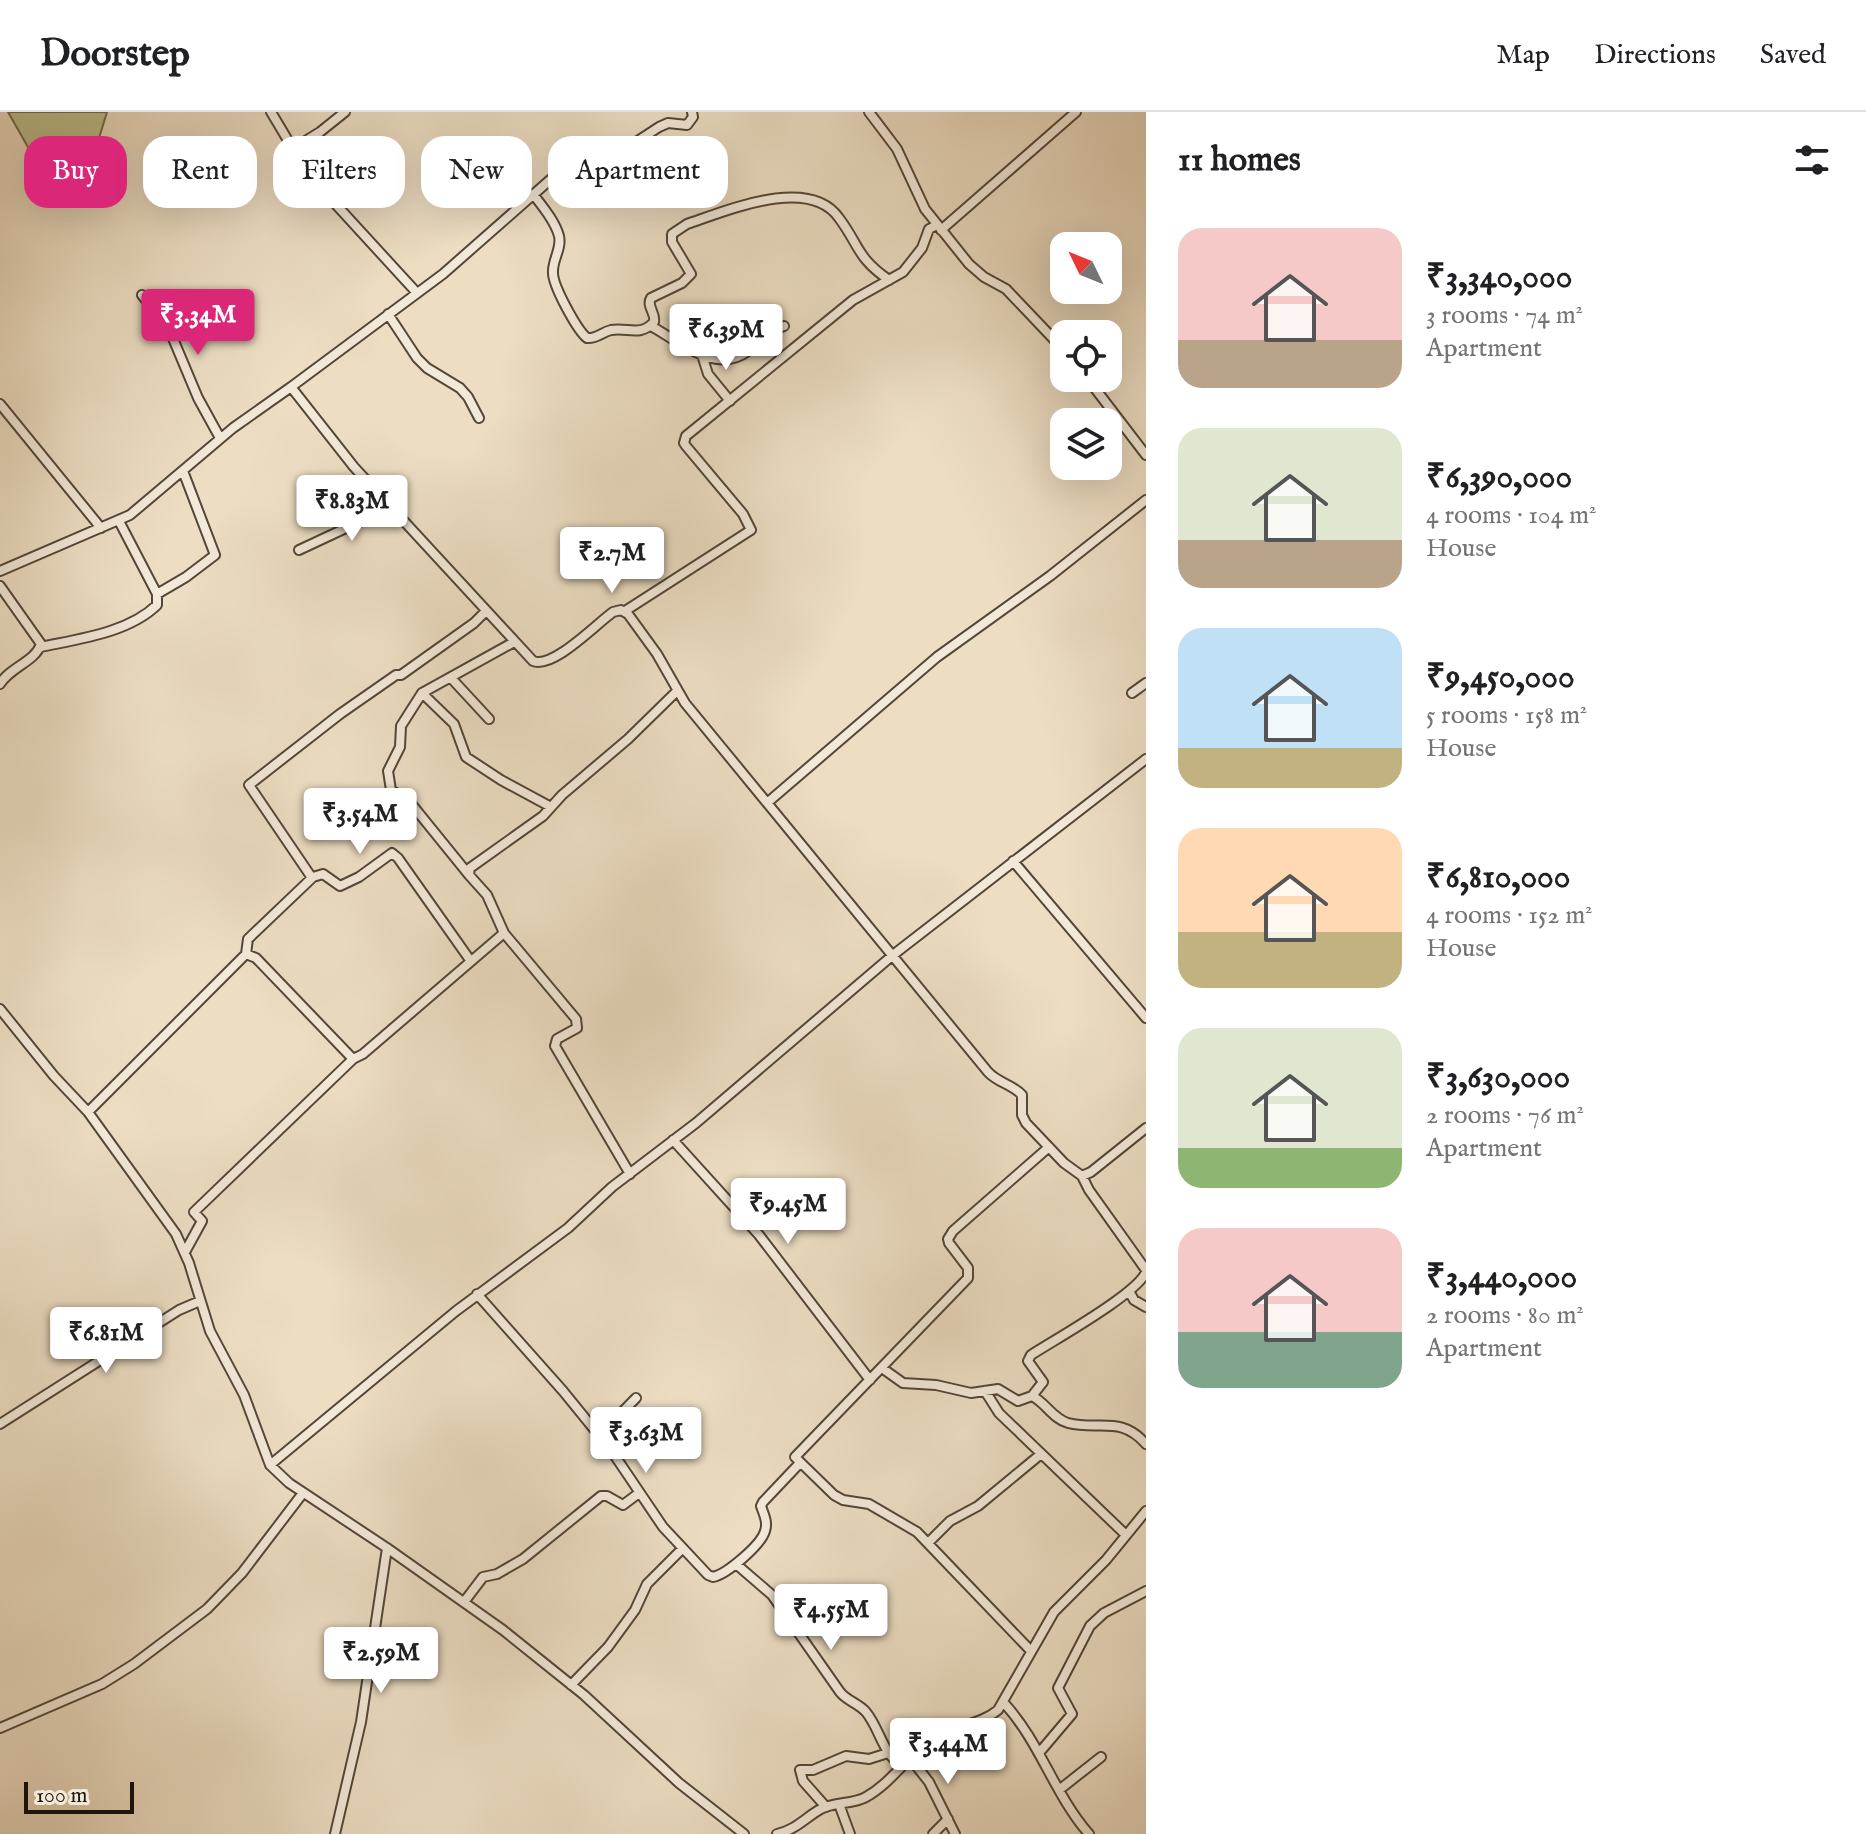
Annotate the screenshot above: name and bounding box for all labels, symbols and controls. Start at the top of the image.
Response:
text: Doorstep [40,31,190,79]
text: Map [1496,38,1550,73]
text: Directions [1594,38,1716,73]
text: Saved [1760,38,1826,73]
chip: Buy [24,136,127,208]
chip: Rent [143,136,257,208]
chip: Filters [273,136,405,208]
chip: New [421,136,532,208]
chip: Apartment [548,136,728,208]
icon: filters [1790,138,1834,182]
text: 11 homes [1178,139,1301,182]
north arrow [1050,232,1122,304]
map controls [1050,232,1122,480]
text: ₹3,340,000 [1426,256,1572,299]
icon: home [1242,260,1338,356]
pin: ₹3.34M [133,289,263,357]
text: ₹3.34M [159,298,237,331]
text: 3 rooms · 74 m² [1426,299,1583,332]
pin: ₹6.39M [661,304,791,372]
text: ₹6.39M [688,313,764,346]
button: locate [1050,320,1122,392]
text: Apartment [1426,332,1542,365]
button: layers [1050,408,1122,480]
text: ₹6,390,000 [1426,456,1572,499]
icon: home [1242,460,1338,556]
pin: ₹8.83M [287,475,417,543]
text: ₹8.83M [315,484,390,517]
text: 4 rooms · 104 m² [1426,499,1596,532]
pin: ₹2.7M [556,527,668,595]
text: House [1426,532,1496,565]
text: ₹2.7M [578,536,646,569]
text: ₹9,450,000 [1426,656,1575,699]
icon: home [1242,660,1338,756]
text: 5 rooms · 158 m² [1426,699,1587,732]
text: House [1426,732,1496,765]
pin: ₹3.54M [295,788,425,856]
text: ₹3.54M [322,797,398,830]
text: ₹6,810,000 [1426,856,1571,899]
icon: home [1242,860,1338,956]
text: 4 rooms · 152 m² [1426,899,1593,932]
text: House [1426,932,1496,965]
text: ₹3,630,000 [1426,1056,1570,1099]
icon: home [1242,1060,1338,1156]
text: 2 rooms · 76 m² [1426,1099,1584,1132]
text: Apartment [1426,1132,1542,1165]
pin: ₹9.45M [723,1178,853,1246]
text: ₹9.45M [749,1187,827,1220]
text: ₹3,440,000 [1426,1256,1577,1299]
icon: home [1242,1260,1338,1356]
text: 2 rooms · 80 m² [1426,1299,1584,1332]
pin: ₹6.81M [41,1307,171,1375]
text: ₹6.81M [68,1316,144,1349]
text: Apartment [1426,1332,1542,1365]
pin: ₹3.63M [581,1407,711,1475]
text: ₹3.63M [608,1416,684,1449]
pin: ₹4.55M [766,1584,896,1652]
text: ₹4.55M [792,1593,870,1626]
pin: ₹2.59M [316,1627,446,1695]
text: ₹2.59M [342,1636,420,1669]
pin: ₹3.44M [883,1718,1013,1786]
text: ₹3.44M [908,1727,988,1760]
scale bar [24,1778,134,1814]
text: 100 m [36,1782,88,1810]

